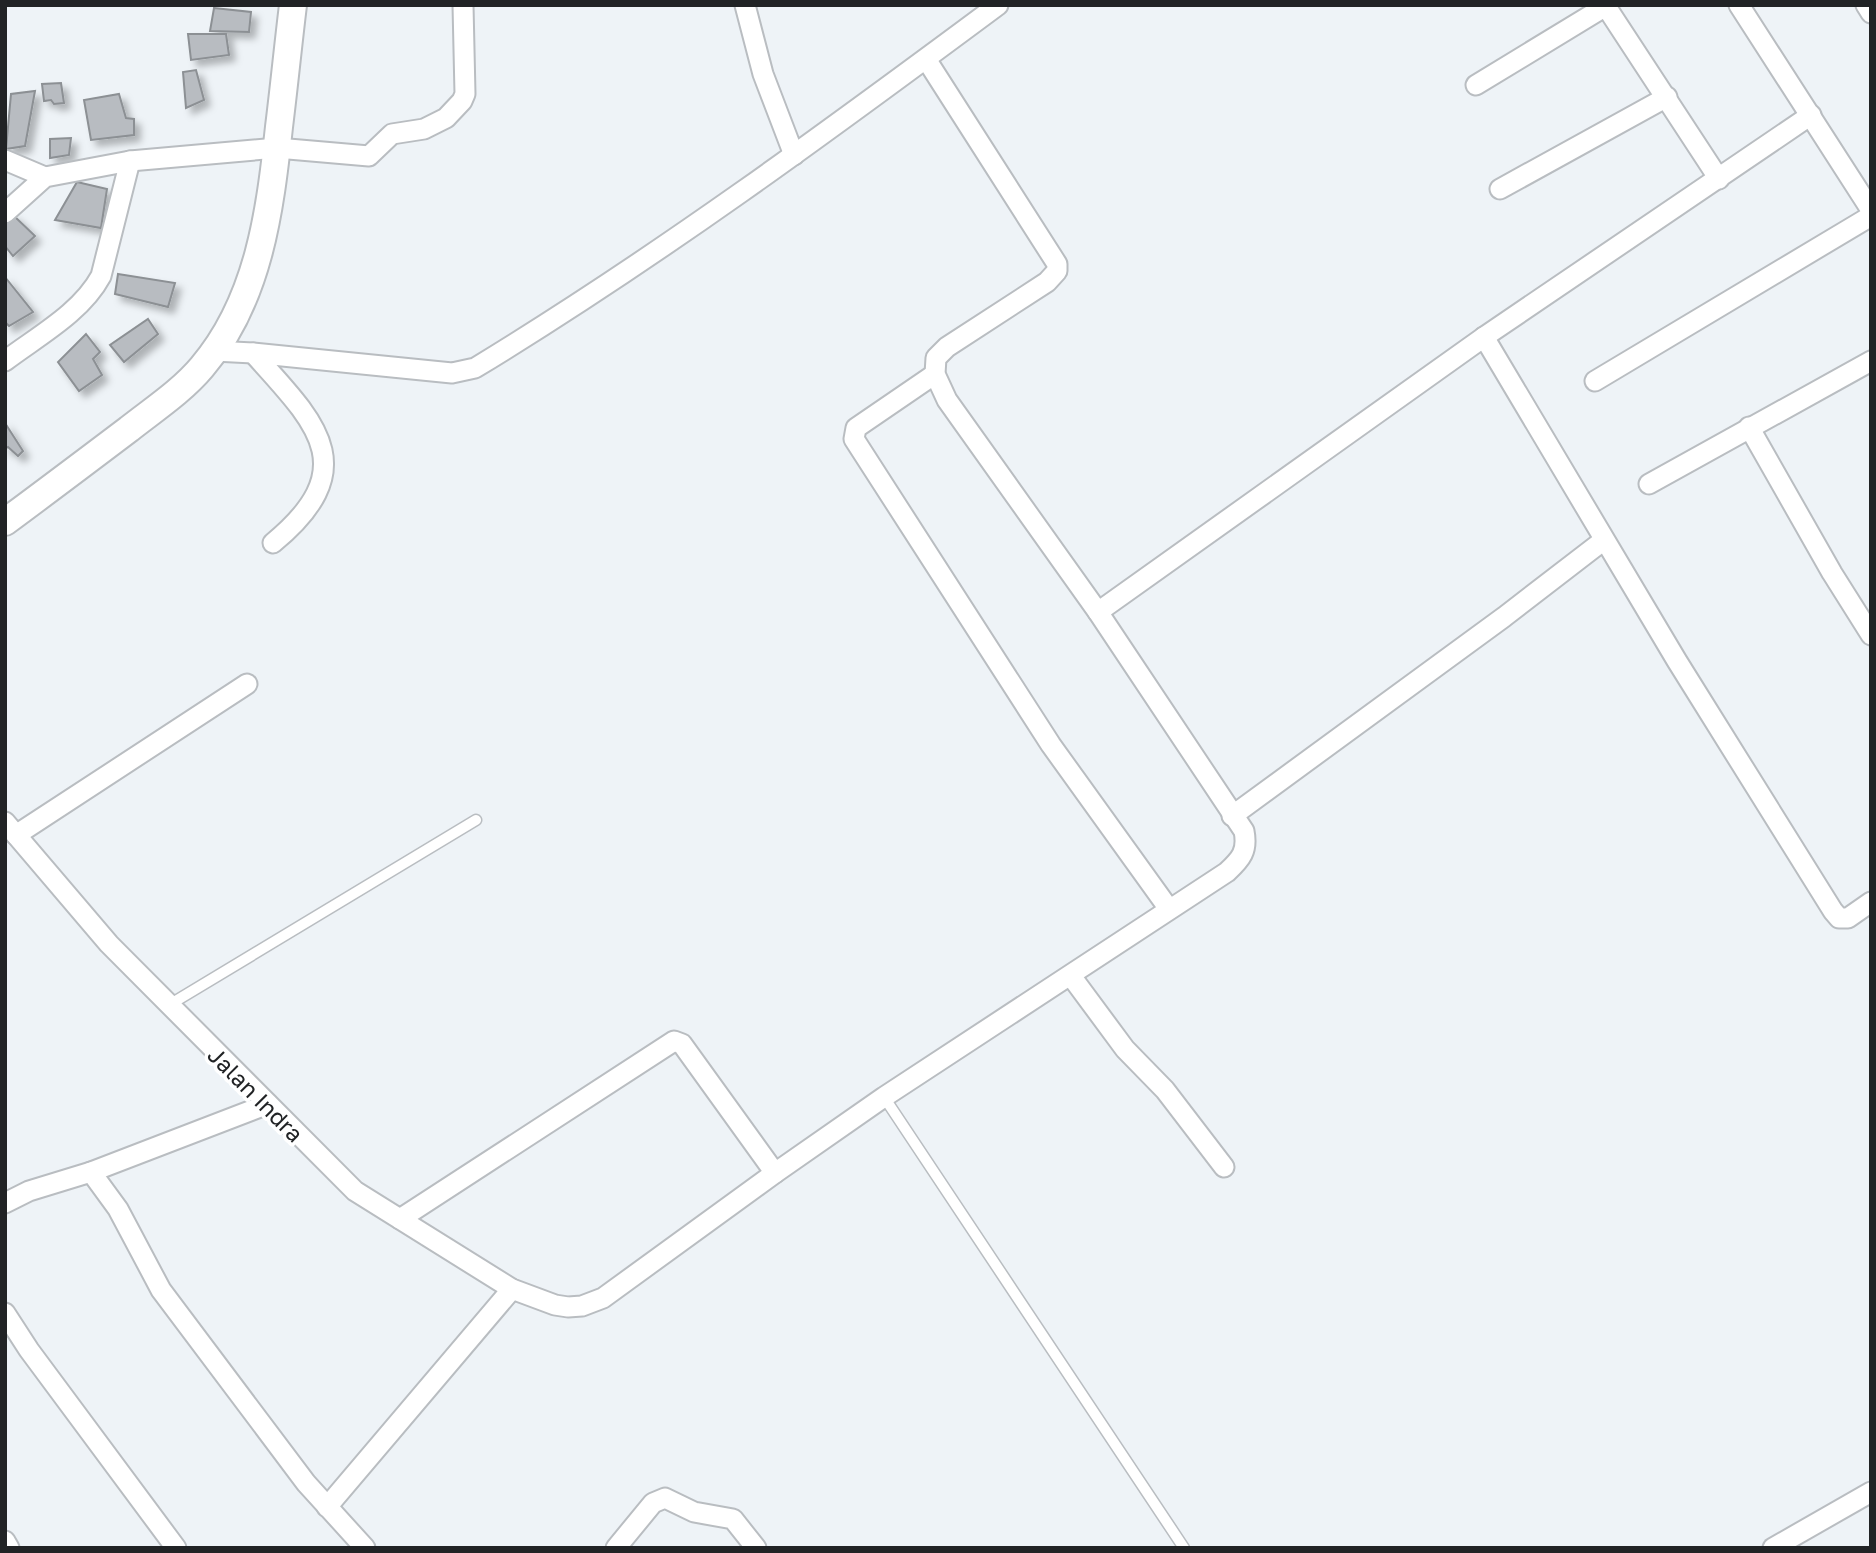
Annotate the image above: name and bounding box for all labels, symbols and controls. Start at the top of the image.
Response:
street label: Jalan Indra [203,1041,309,1147]

